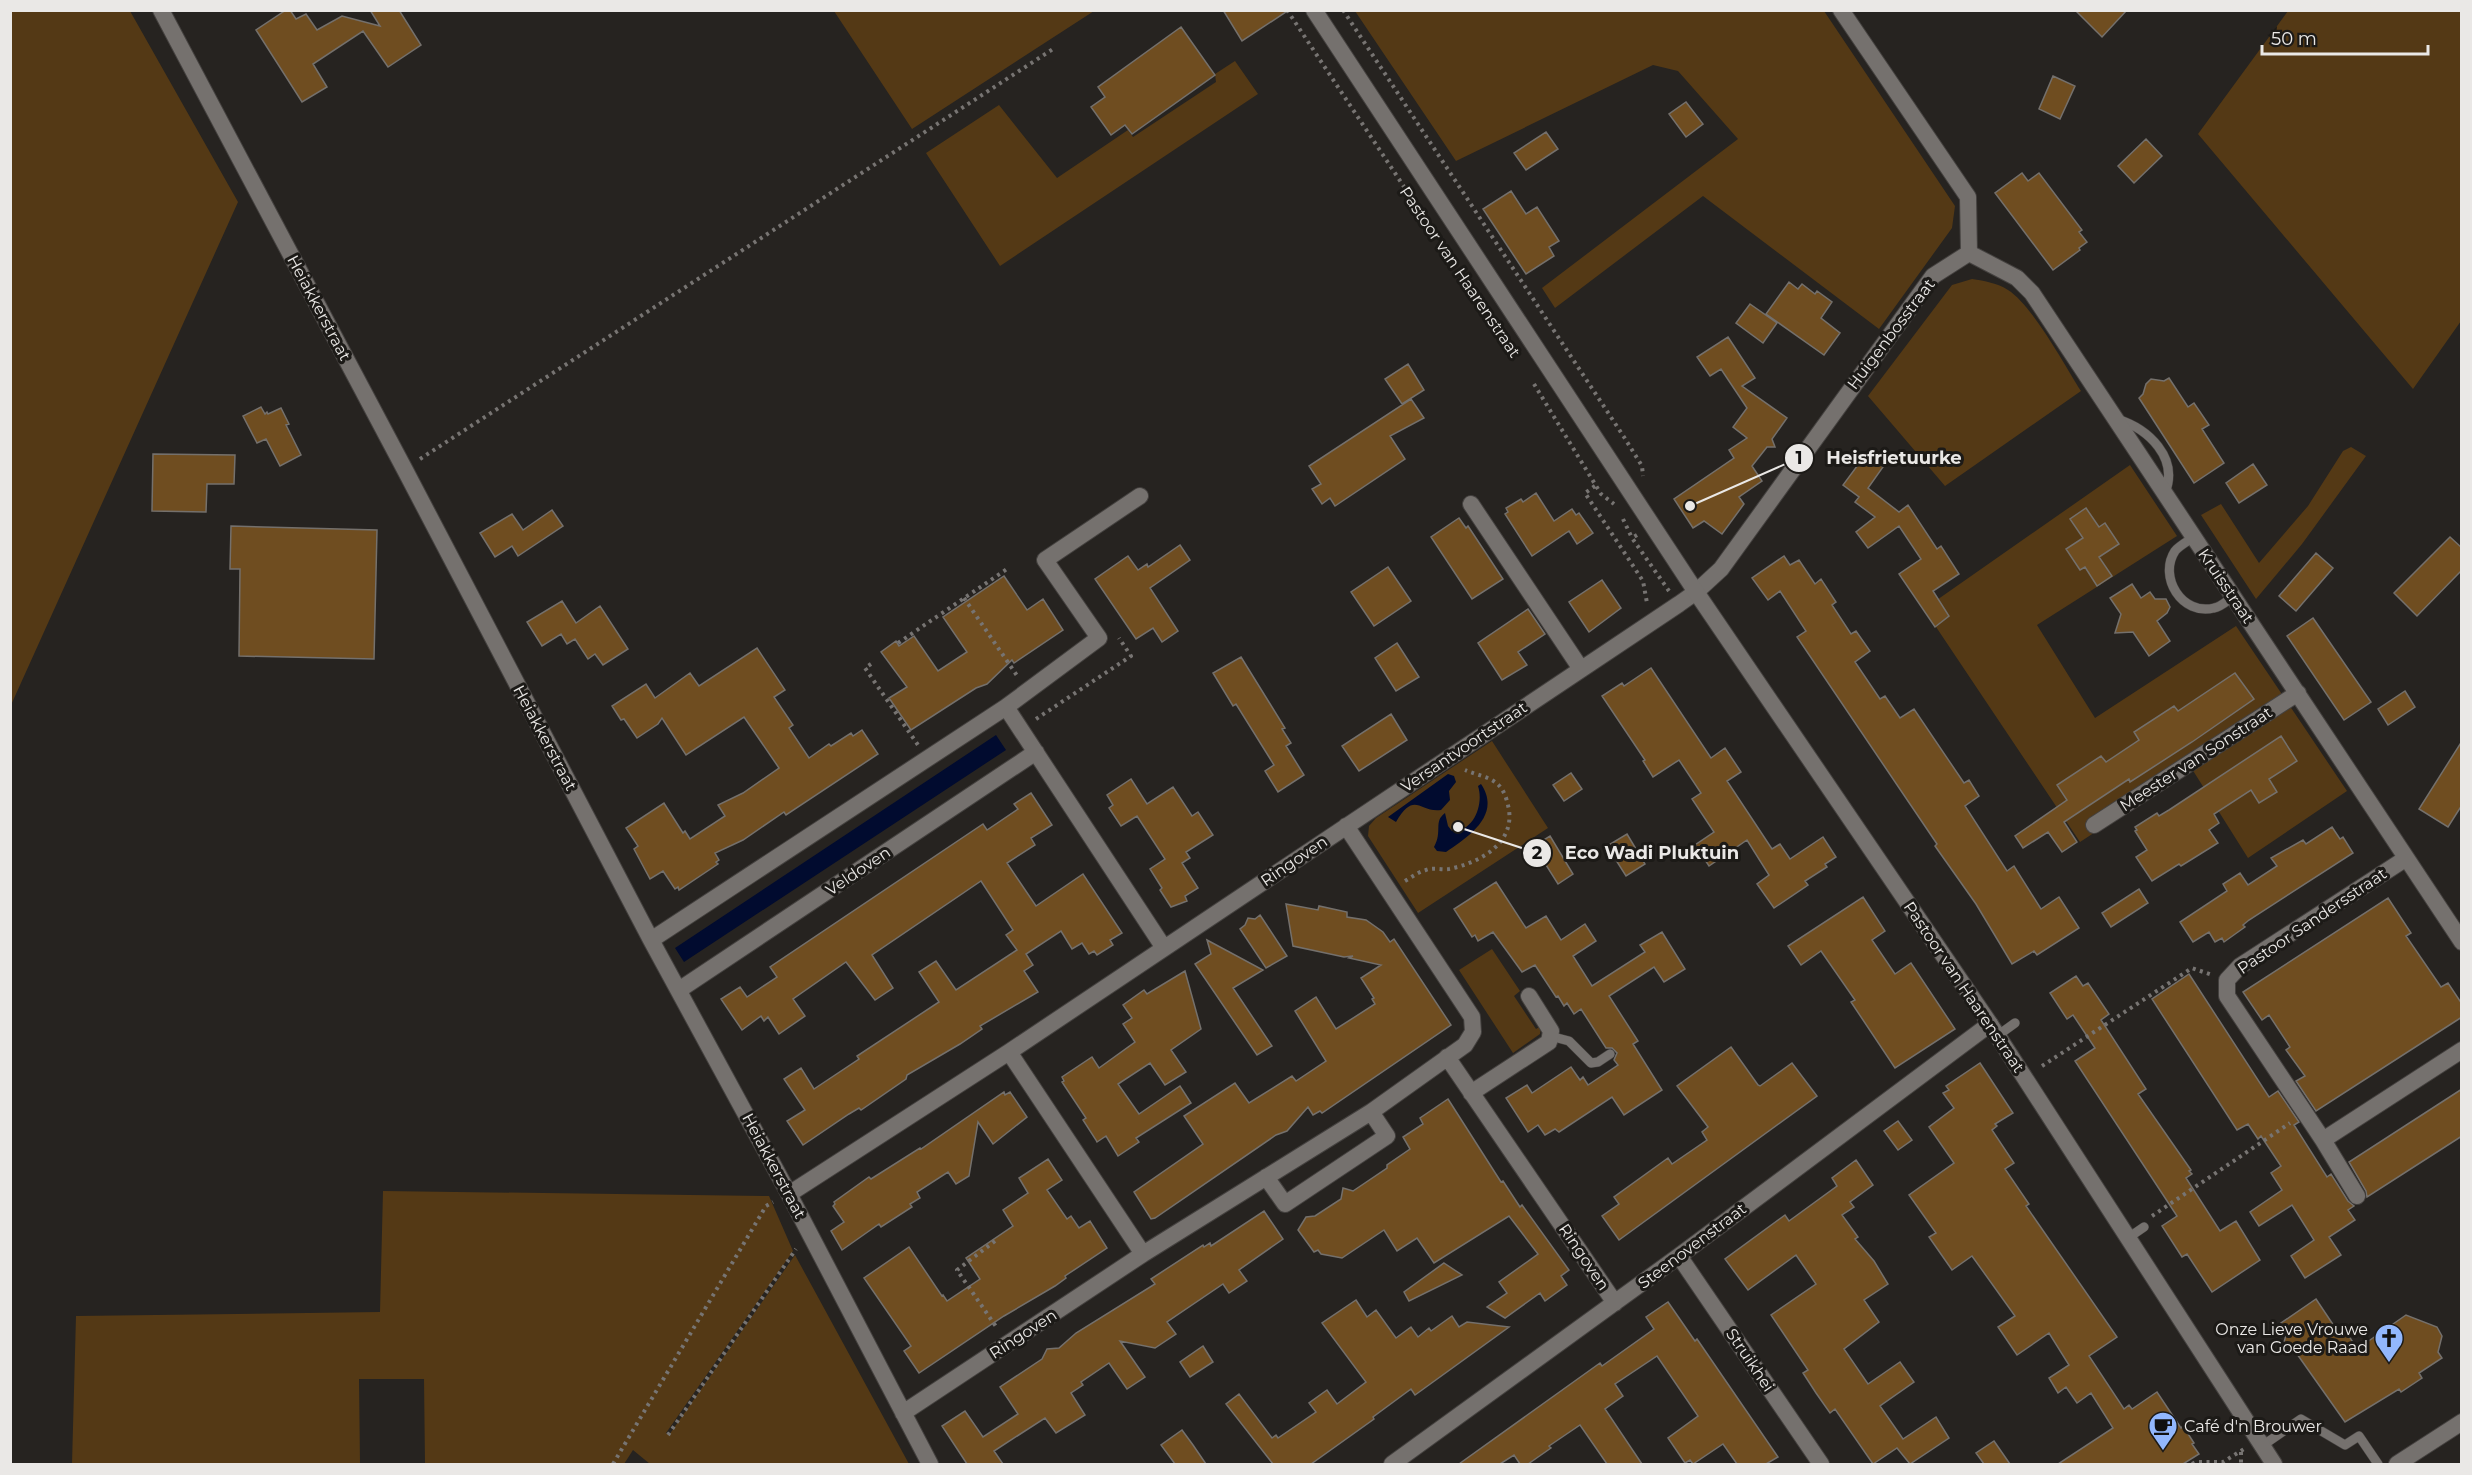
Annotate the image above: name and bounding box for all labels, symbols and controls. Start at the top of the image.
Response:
scale bar [2262,18,2428,56]
text: 50 m [2271,28,2317,50]
street label: Pastoor van Haarenstraat [1396,183,1525,362]
street label: Heiakkerstraat [283,252,355,364]
street label: Huigenbosstraat [1843,275,1939,393]
callout: Heisfrietuurke [1784,440,1974,476]
text: 1 [1795,447,1803,469]
text: Heisfrietuurke [1826,447,1962,469]
street label: Kruisstraat [2194,545,2258,627]
street label: Heiakkerstraat [509,682,581,794]
street label: Versantvoortstraat [1397,698,1531,796]
street label: Meester van Sonstraat [2116,702,2276,815]
street label: Ringoven [1257,832,1331,890]
callout: Eco Wadi Pluktuin [1522,835,1751,871]
street label: Veldoven [822,842,894,900]
text: 2 [1532,842,1543,864]
text: Eco Wadi Pluktuin [1565,842,1739,864]
street label: Pastoor Sandersstraat [2234,864,2391,978]
street label: Pastoor van Haarenstraat [1900,898,2029,1077]
street label: Heiakkerstraat [738,1110,810,1222]
street label: Steenovenstraat [1634,1199,1750,1293]
street label: Ringoven [1555,1220,1613,1294]
street label: Ringoven [986,1305,1060,1363]
place label: Onze Lieve Vrouwe van Goede Raad [2215,1320,2368,1357]
church icon: Onze Lieve Vrouwe van Goede Raad [2373,1322,2405,1364]
street label: Struikhei [1722,1325,1778,1395]
cafe icon: Café d'n Brouwer [2147,1410,2179,1452]
place label: Café d'n Brouwer [2184,1417,2322,1436]

